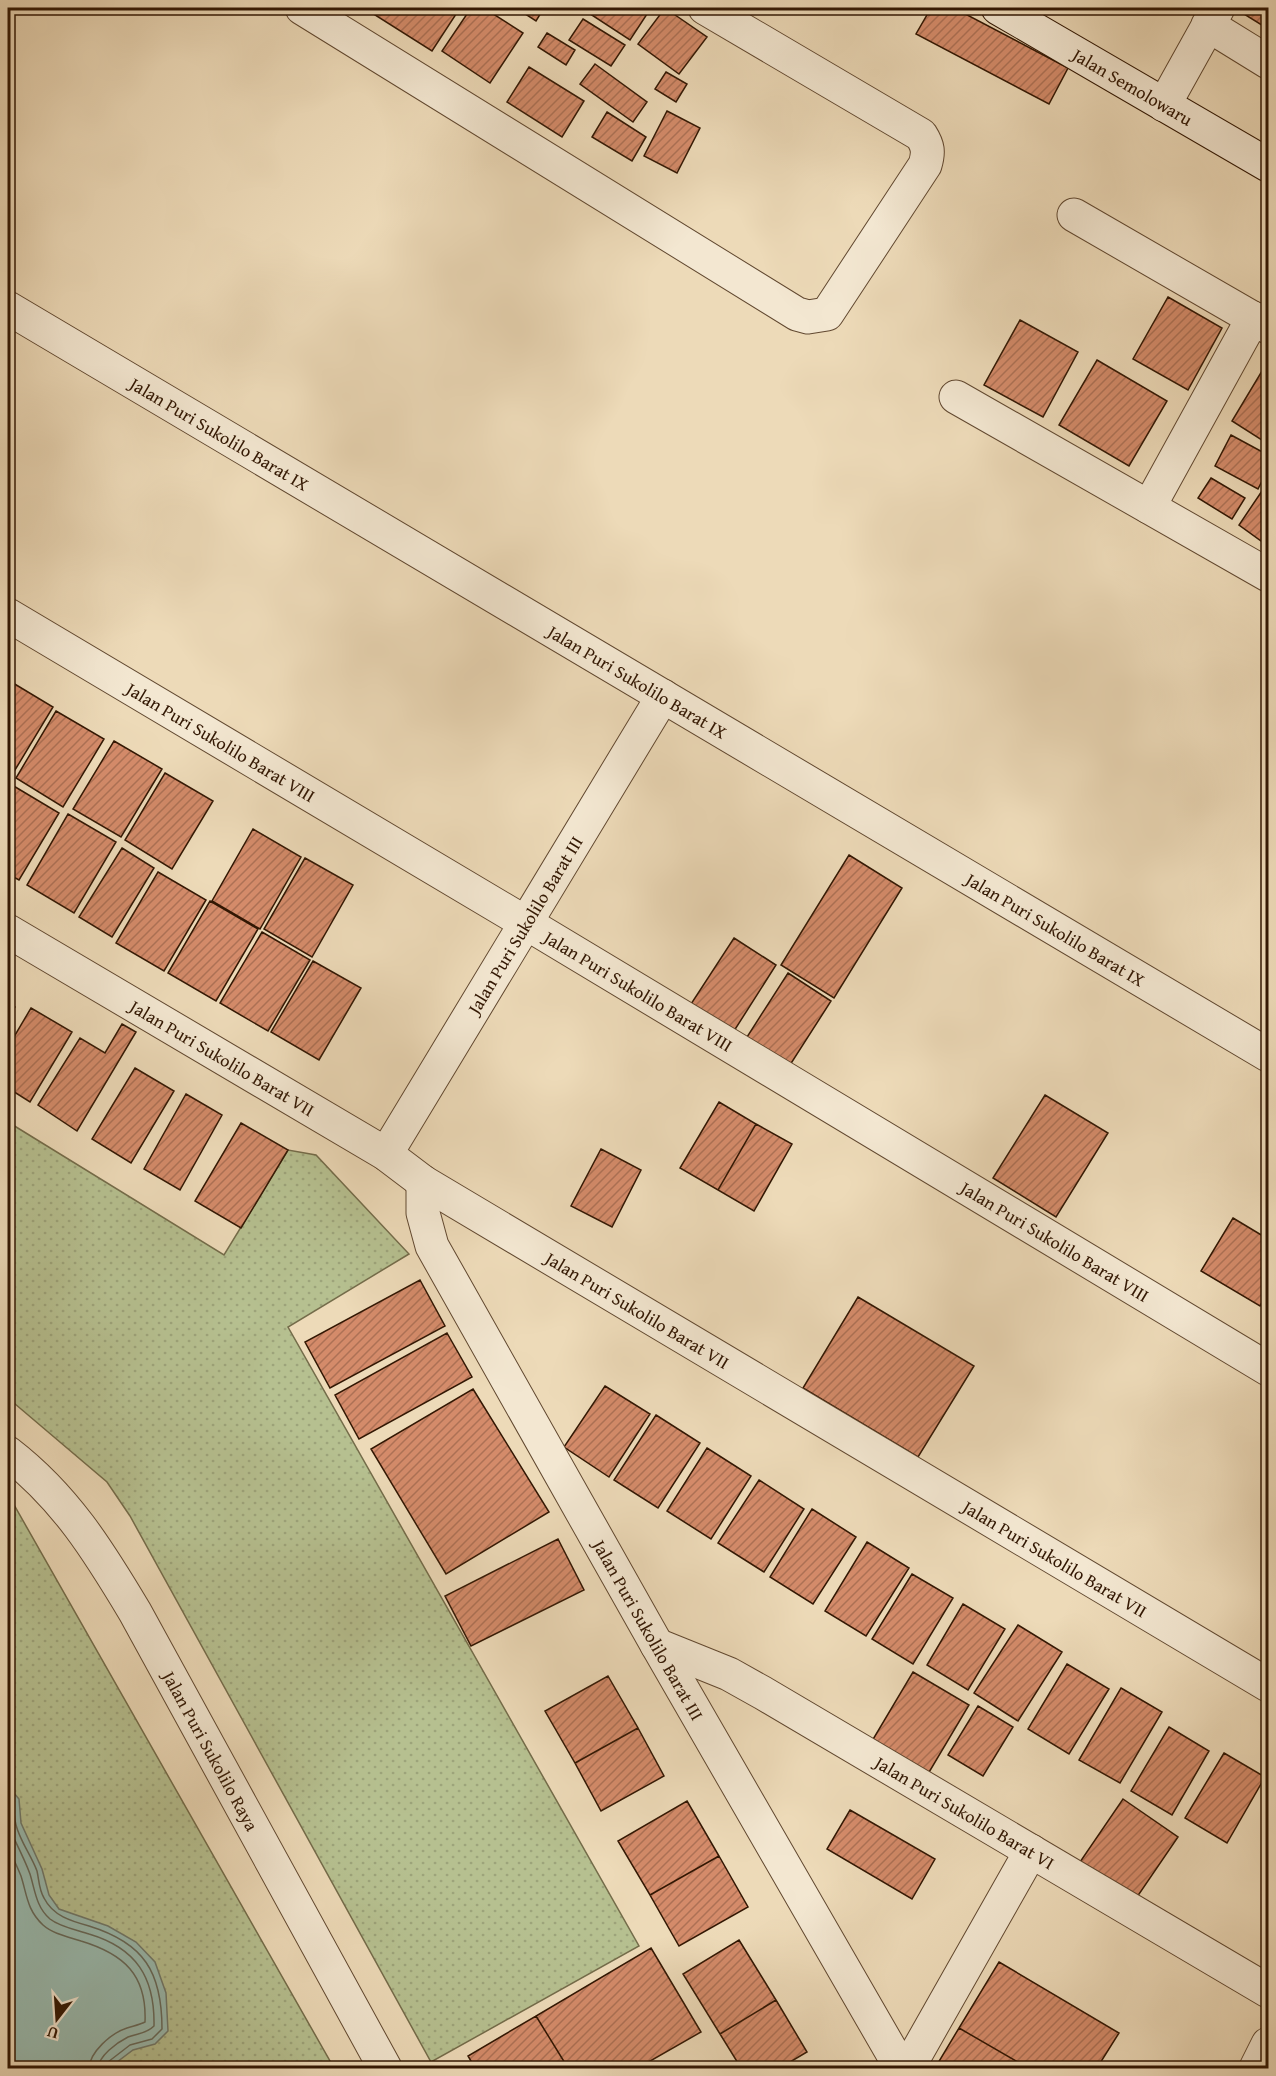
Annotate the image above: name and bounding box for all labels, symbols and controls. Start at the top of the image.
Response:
street label: Jalan Semolowaru [1066,40,1198,132]
street label: Jalan Puri Sukolilo Barat IX [123,369,314,497]
street label: Jalan Puri Sukolilo Barat IX [541,617,732,745]
street label: Jalan Puri Sukolilo Barat VIII [120,674,321,809]
street label: Jalan Puri Sukolilo Barat III [459,830,589,1021]
street label: Jalan Puri Sukolilo Barat IX [959,864,1150,993]
street label: Jalan Puri Sukolilo Barat VIII [537,922,738,1058]
street label: Jalan Puri Sukolilo Barat VII [123,991,320,1123]
street label: Jalan Puri Sukolilo Barat VIII [954,1173,1155,1308]
street label: Jalan Puri Sukolilo Barat VII [539,1243,735,1375]
street label: Jalan Puri Sukolilo Barat VII [956,1492,1152,1624]
street label: Jalan Puri Sukolilo Barat III [586,1533,711,1725]
street label: Jalan Puri Sukolilo Raya [155,1664,266,1836]
street label: Jalan Puri Sukolilo Barat VI [868,1747,1060,1876]
north arrow [27,1989,87,2049]
text: U [44,2020,61,2046]

